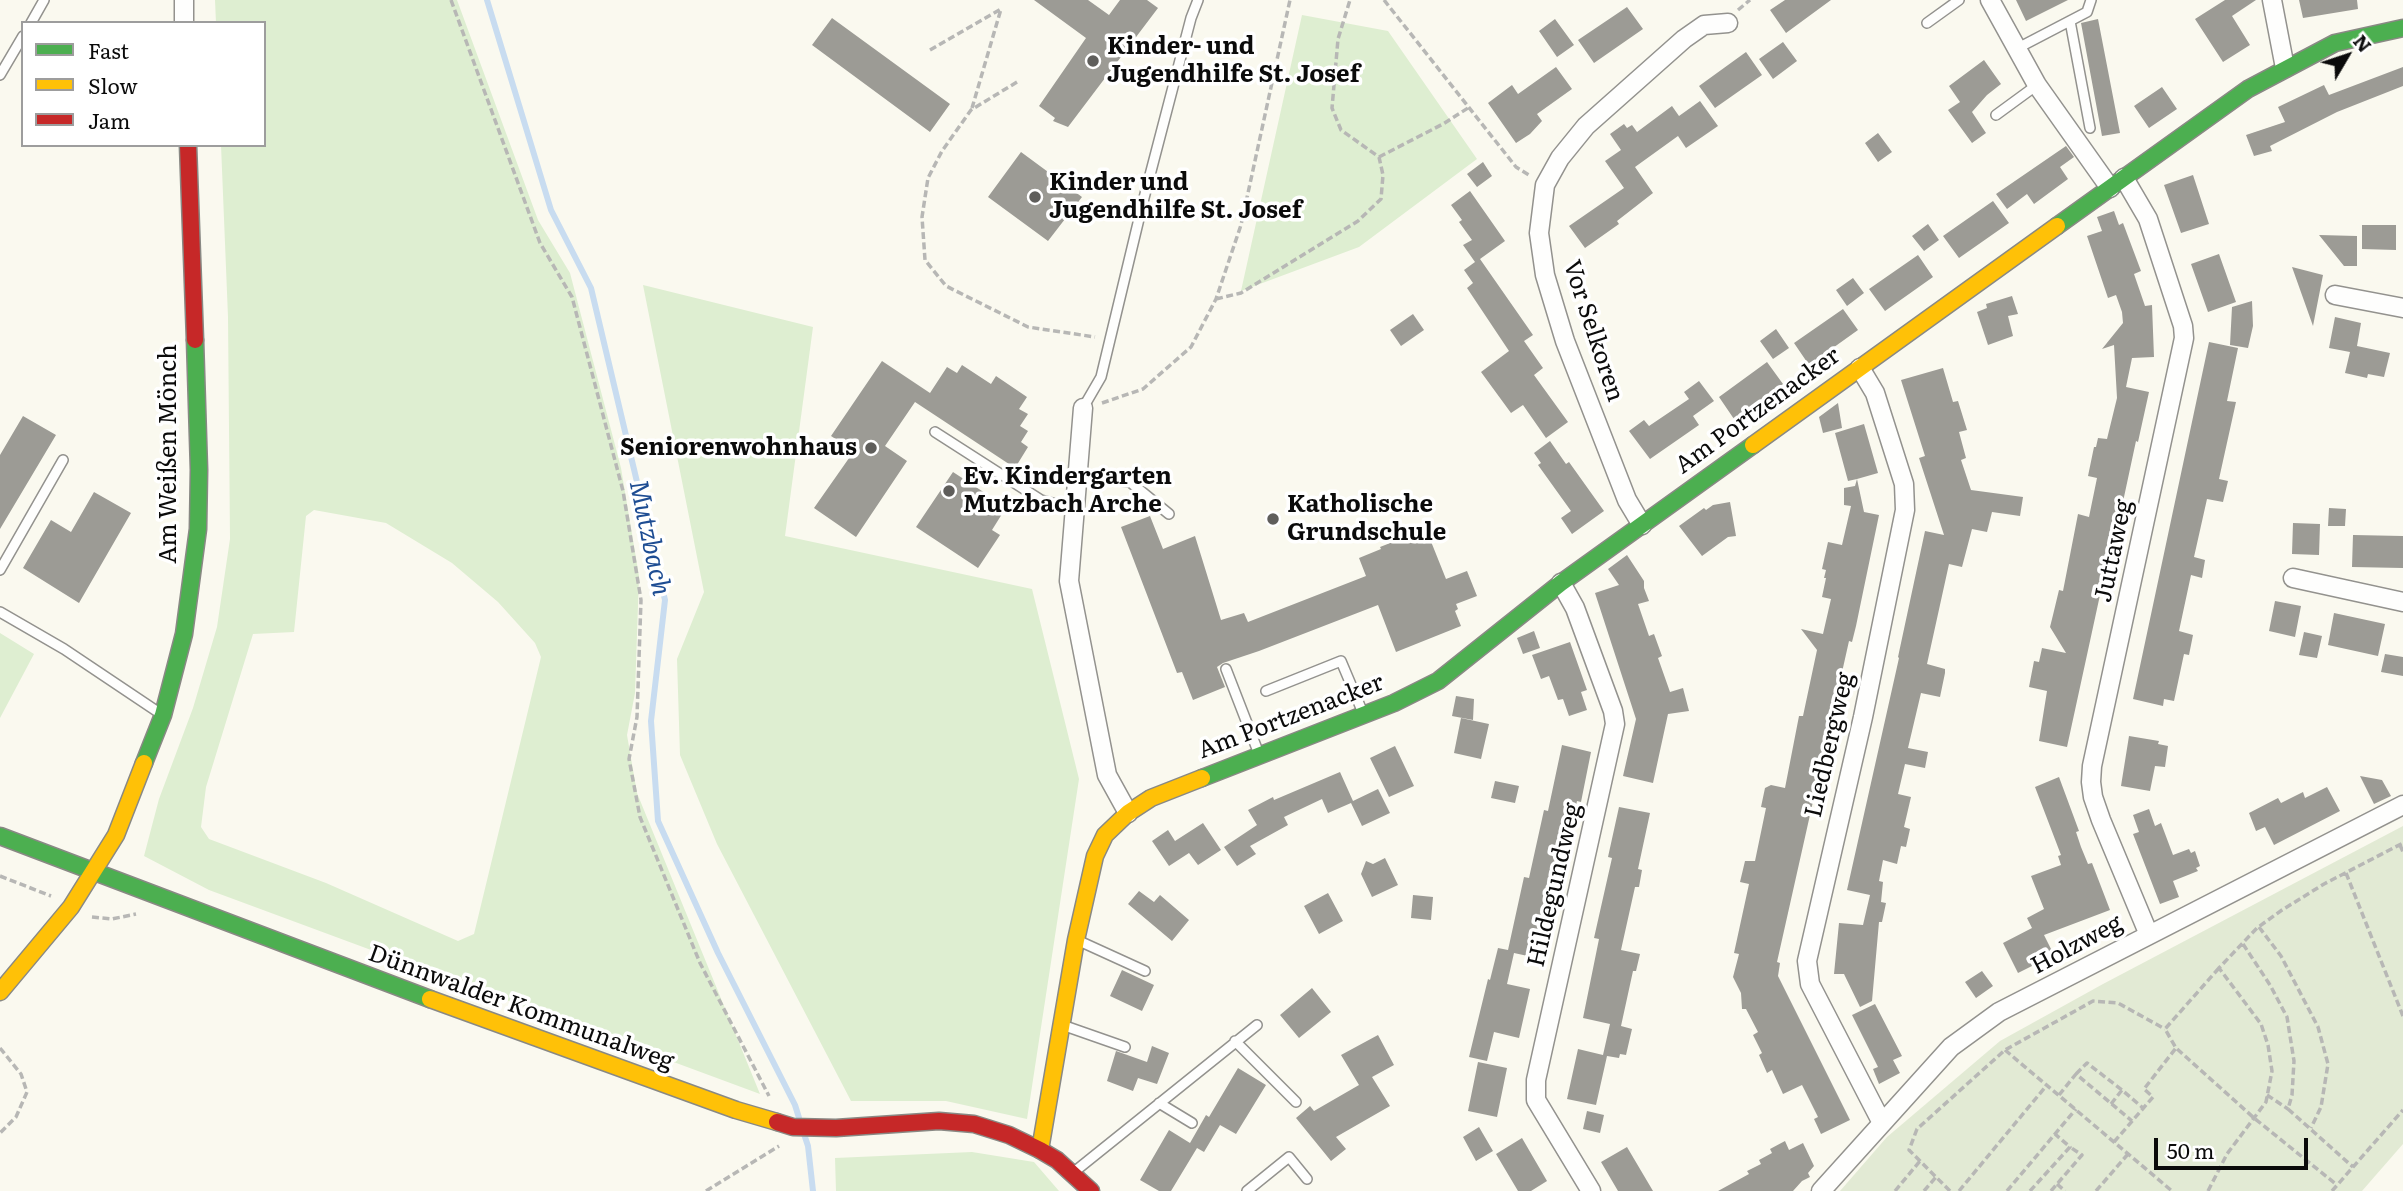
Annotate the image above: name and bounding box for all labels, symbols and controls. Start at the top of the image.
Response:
legend [21,21,266,147]
north arrow [2312,21,2382,91]
text: N [2347,28,2379,58]
place label: Kinder- und Jugendhilfe St. Josef [1107,33,1360,89]
text: Fast [88,34,129,65]
marker: Kinder- und Jugendhilfe St. Josef [1085,53,1101,69]
text: Slow [88,69,138,100]
text: Jam [88,104,130,135]
place label: Kinder und Jugendhilfe St. Josef [1049,169,1302,225]
marker: Kinder und Jugendhilfe St. Josef [1027,189,1043,205]
street label: Vor Selkoren [1557,257,1629,405]
street label: Am Portzenacker [1670,341,1846,481]
street label: Am Weißen Mönch [155,344,183,564]
place label: Seniorenwohnhaus [620,434,857,462]
marker: Seniorenwohnhaus [863,440,879,456]
place label: Ev. Kindergarten Mutzbach Arche [963,463,1172,519]
water label: Mutzbach [622,477,676,599]
marker: Ev. Kindergarten Mutzbach Arche [941,483,957,499]
place label: Katholische Grundschule [1287,491,1446,547]
street label: Juttaweg [2089,497,2139,605]
marker: Katholische Grundschule [1265,511,1281,527]
street label: Am Portzenacker [1194,668,1388,766]
street label: Liedbergweg [1799,670,1861,820]
street label: Hildegundweg [1522,800,1588,970]
street label: Holzweg [2026,909,2128,981]
street label: Dünnwalder Kommunalweg [364,939,678,1077]
scale bar [2158,1124,2312,1168]
text: 50 m [2167,1134,2214,1165]

